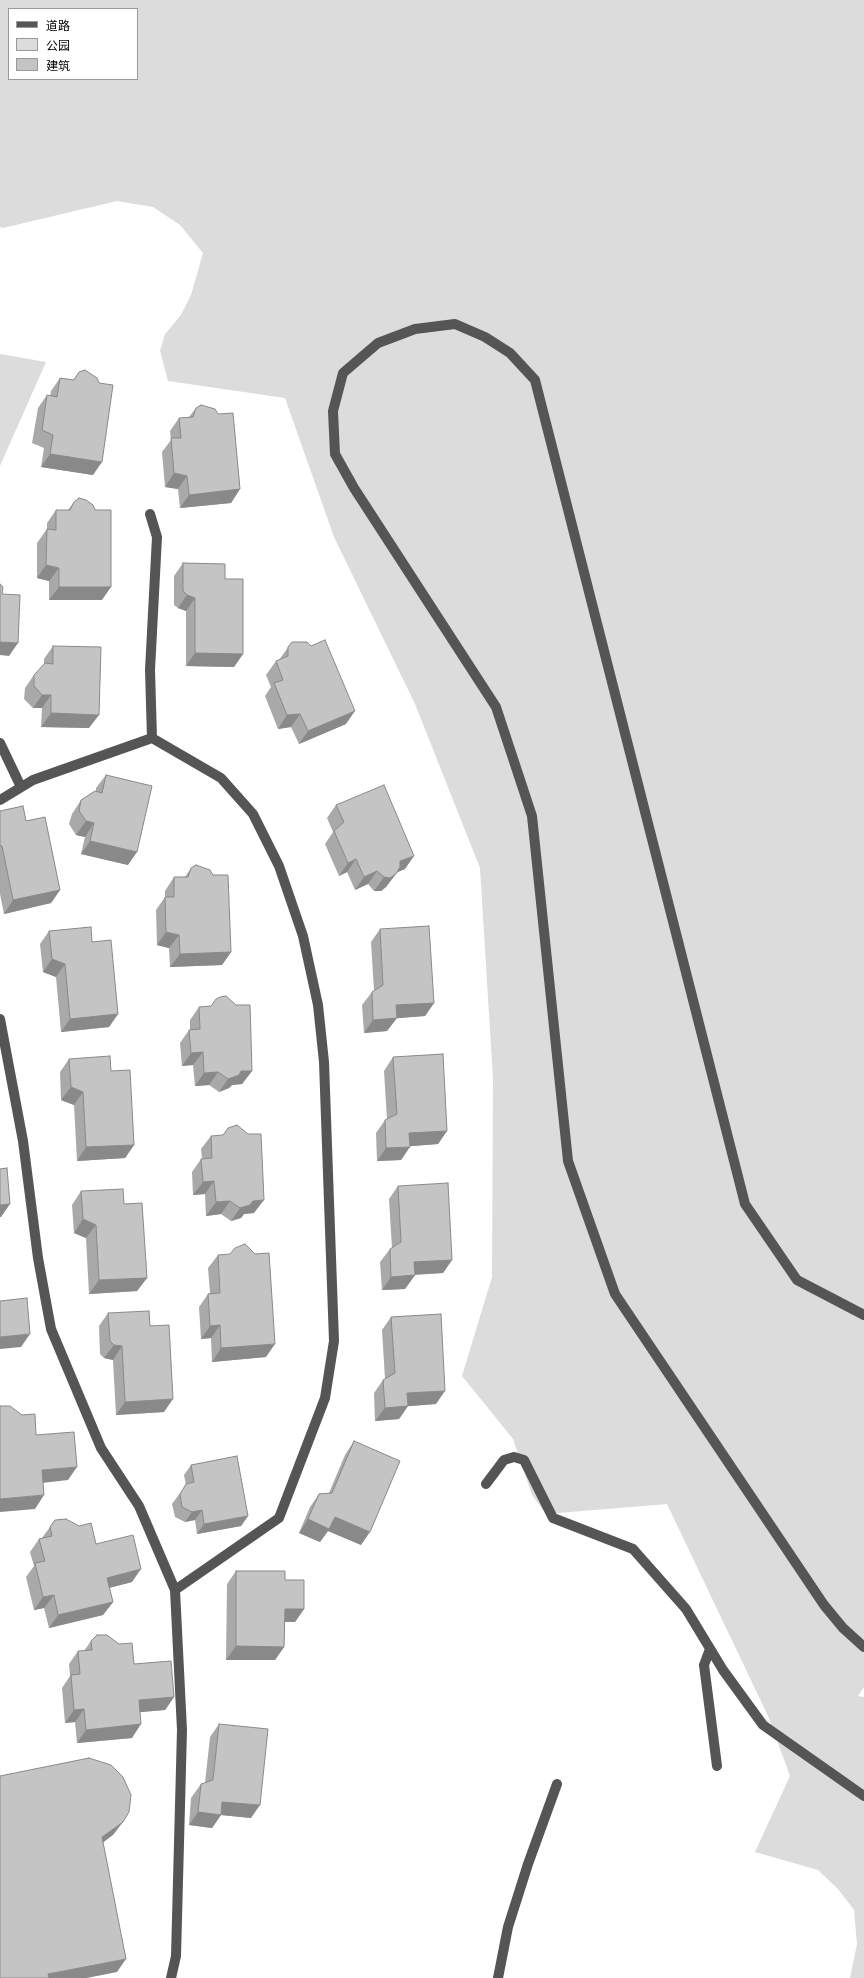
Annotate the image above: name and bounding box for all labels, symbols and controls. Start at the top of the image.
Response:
legend [8,8,138,80]
text: 道路 [46,20,70,32]
text: 公园 [46,40,70,52]
text: 建筑 [46,60,70,72]

